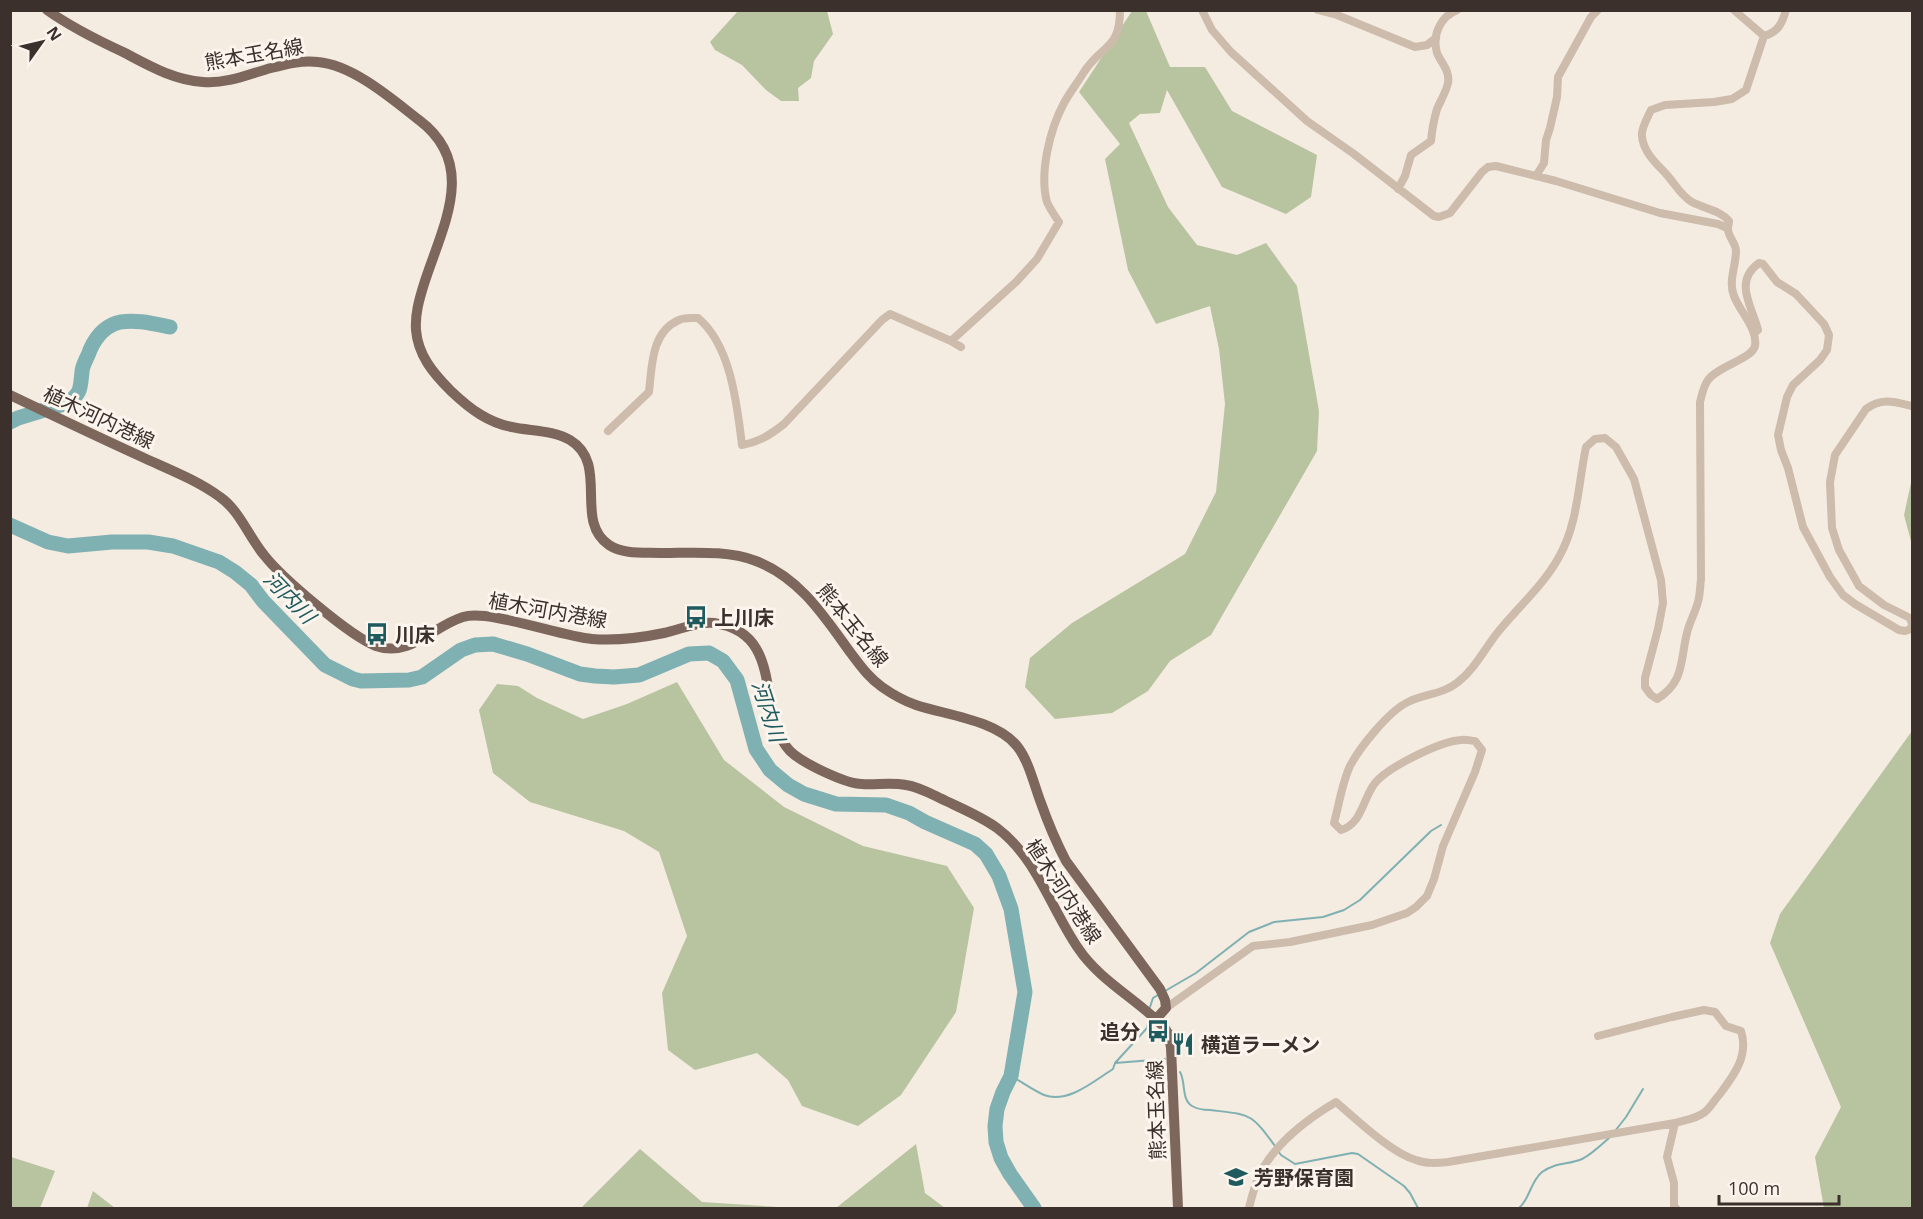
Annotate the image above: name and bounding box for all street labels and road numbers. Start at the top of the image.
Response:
street label: 熊本玉名線 [202,32,306,76]
street label: 植木河内港線 [39,379,159,455]
street label: 熊本玉名線 [811,578,895,672]
street label: 植木河内港線 [487,586,609,634]
street label: 植木河内港線 [1020,833,1108,949]
street label: 熊本玉名線 [1141,1060,1171,1160]

